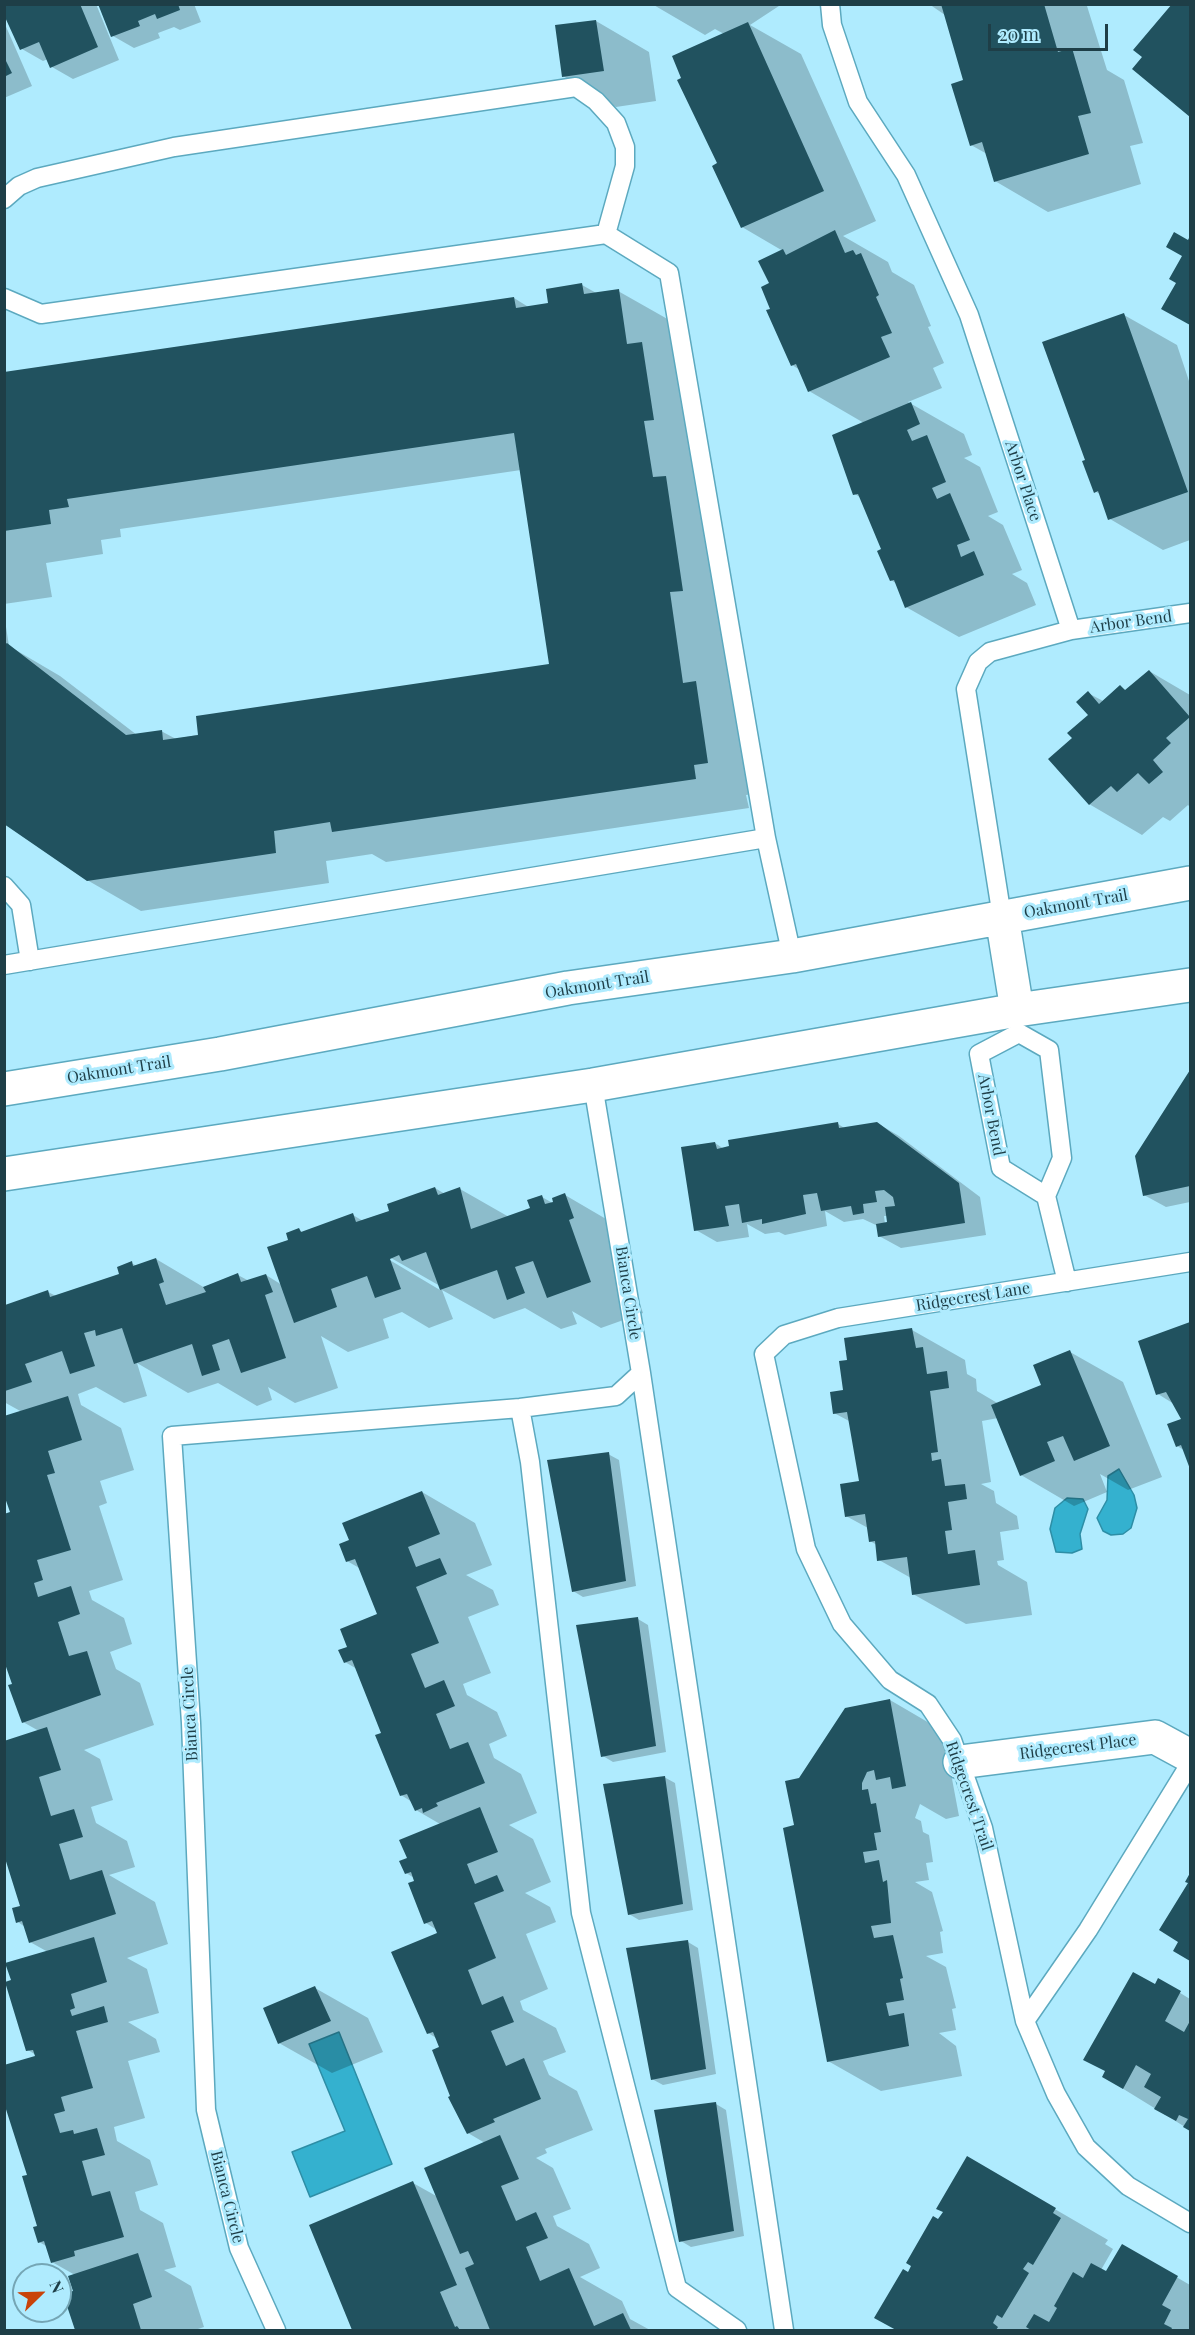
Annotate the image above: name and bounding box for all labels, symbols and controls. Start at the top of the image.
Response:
scale bar [991,12,1111,50]
text: 20 m [999,22,1039,46]
street label: Arbor Place [1001,438,1045,524]
street label: Arbor Bend [1089,607,1173,637]
street label: Oakmont Trail [1023,885,1129,923]
street label: Oakmont Trail [544,967,650,1003]
street label: Oakmont Trail [66,1052,172,1088]
street label: Arbor Bend [974,1073,1008,1157]
street label: Bianca Circle [611,1245,645,1341]
street label: Ridgecrest Lane [915,1279,1031,1315]
street label: Bianca Circle [178,1666,202,1762]
street label: Ridgecrest Place [1018,1730,1138,1764]
street label: Ridgecrest Trail [941,1739,997,1853]
street label: Bianca Circle [206,2149,248,2245]
north arrow [12,2263,72,2323]
text: N [45,2277,69,2296]

